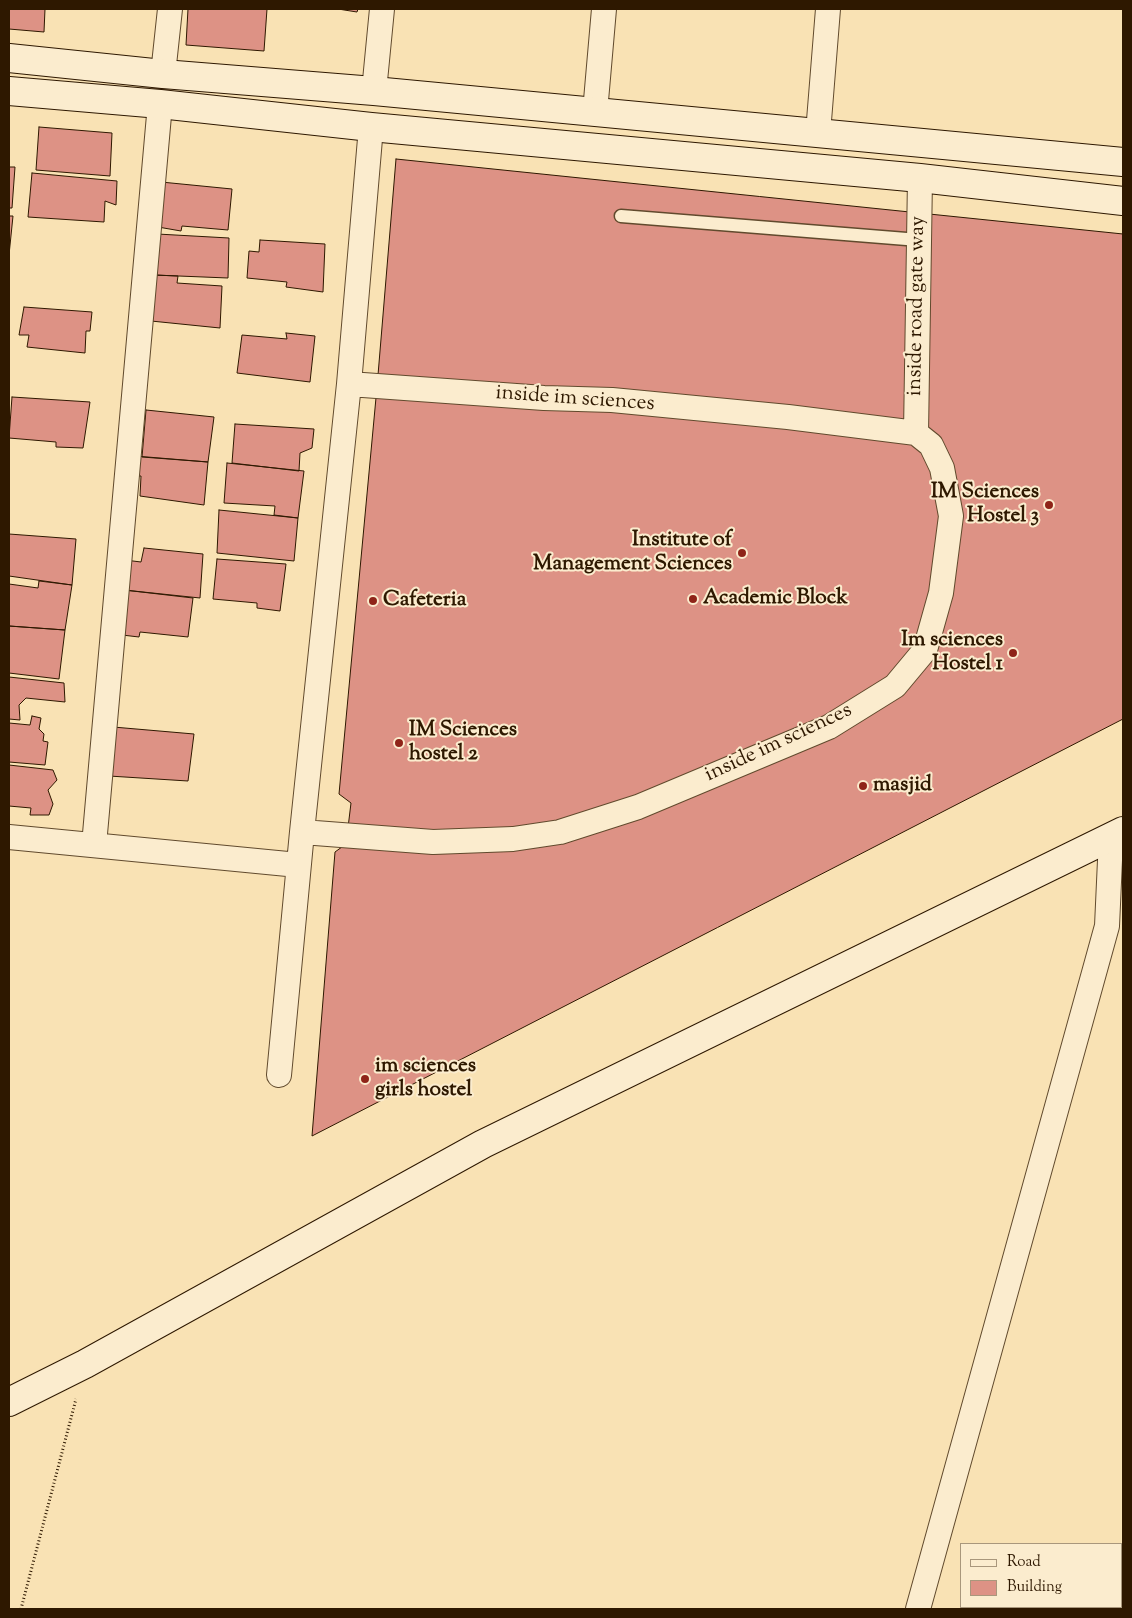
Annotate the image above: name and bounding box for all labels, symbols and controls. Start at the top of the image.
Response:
street label: inside road gate way [904,216,932,396]
street label: inside im sciences [495,382,655,418]
place label: IM Sciences Hostel 3 [931,480,1039,530]
marker: IM Sciences Hostel 3 [1043,499,1055,511]
place label: Institute of Management Sciences [533,528,732,578]
marker: Institute of Management Sciences [736,547,748,559]
place label: Academic Block [703,586,848,612]
place label: Cafeteria [383,588,466,614]
marker: Academic Block [687,593,699,605]
marker: Cafeteria [367,595,379,607]
place label: Im sciences Hostel 1 [901,628,1003,678]
marker: Im sciences Hostel 1 [1007,647,1019,659]
street label: inside im sciences [701,699,857,789]
place label: IM Sciences hostel 2 [409,718,517,768]
marker: IM Sciences hostel 2 [393,737,405,749]
place label: masjid [873,773,932,799]
marker: masjid [857,780,869,792]
place label: im sciences girls hostel [375,1054,476,1104]
marker: im sciences girls hostel [359,1073,371,1085]
legend [960,1543,1122,1608]
text: Road [1007,1552,1041,1573]
text: Building [1007,1577,1062,1598]

